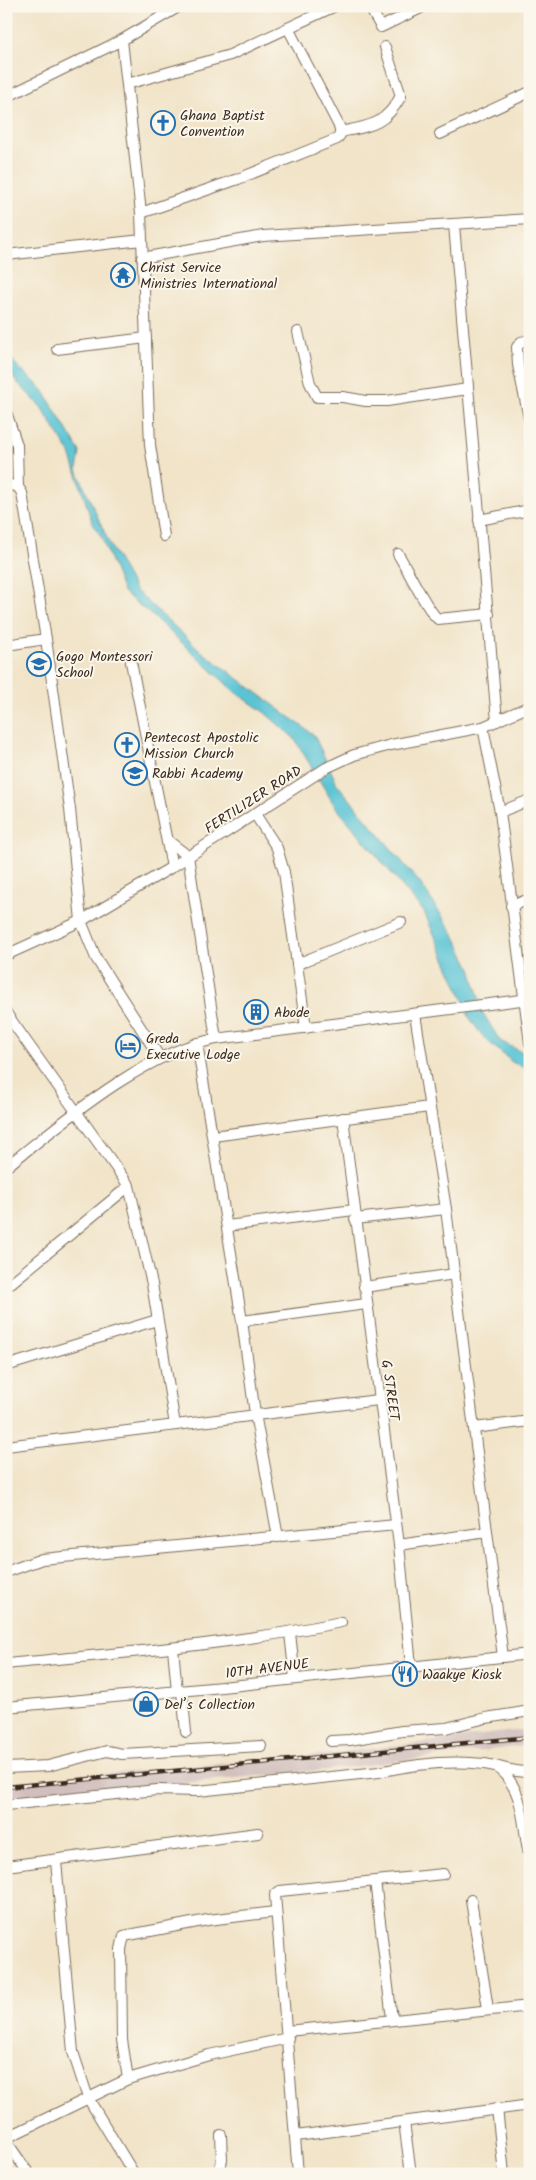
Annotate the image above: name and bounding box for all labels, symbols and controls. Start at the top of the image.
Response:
place label: Ghana Baptist Convention [180,105,265,143]
church icon: Ghana Baptist Convention [150,110,176,136]
place label: Christ Service Ministries International [140,257,278,295]
temple icon: Christ Service Ministries International [110,262,136,288]
place label: Gogo Montessori School [56,646,153,684]
school or university icon: Gogo Montessori School [26,651,52,677]
place label: Pentecost Apostolic Mission Church [144,727,259,765]
church icon: Pentecost Apostolic Mission Church [114,732,140,758]
school or university icon: Rabbi Academy [122,760,148,786]
street label: FERTILIZER ROAD [200,760,307,840]
place label: Rabbi Academy [152,763,243,785]
building icon: Abode [243,999,269,1025]
place label: Abode [274,1002,310,1024]
place label: Greda Executive Lodge [146,1028,241,1066]
hotel icon: Greda Executive Lodge [115,1033,141,1059]
street label: G STREET [375,1358,405,1423]
street label: 10TH AVENUE [224,1653,311,1685]
restaurant icon: Waakye Kiosk [392,1661,418,1687]
place label: Waakye Kiosk [422,1664,502,1686]
shop icon: Del’s Collection [133,1691,159,1717]
place label: Del’s Collection [164,1694,255,1716]

